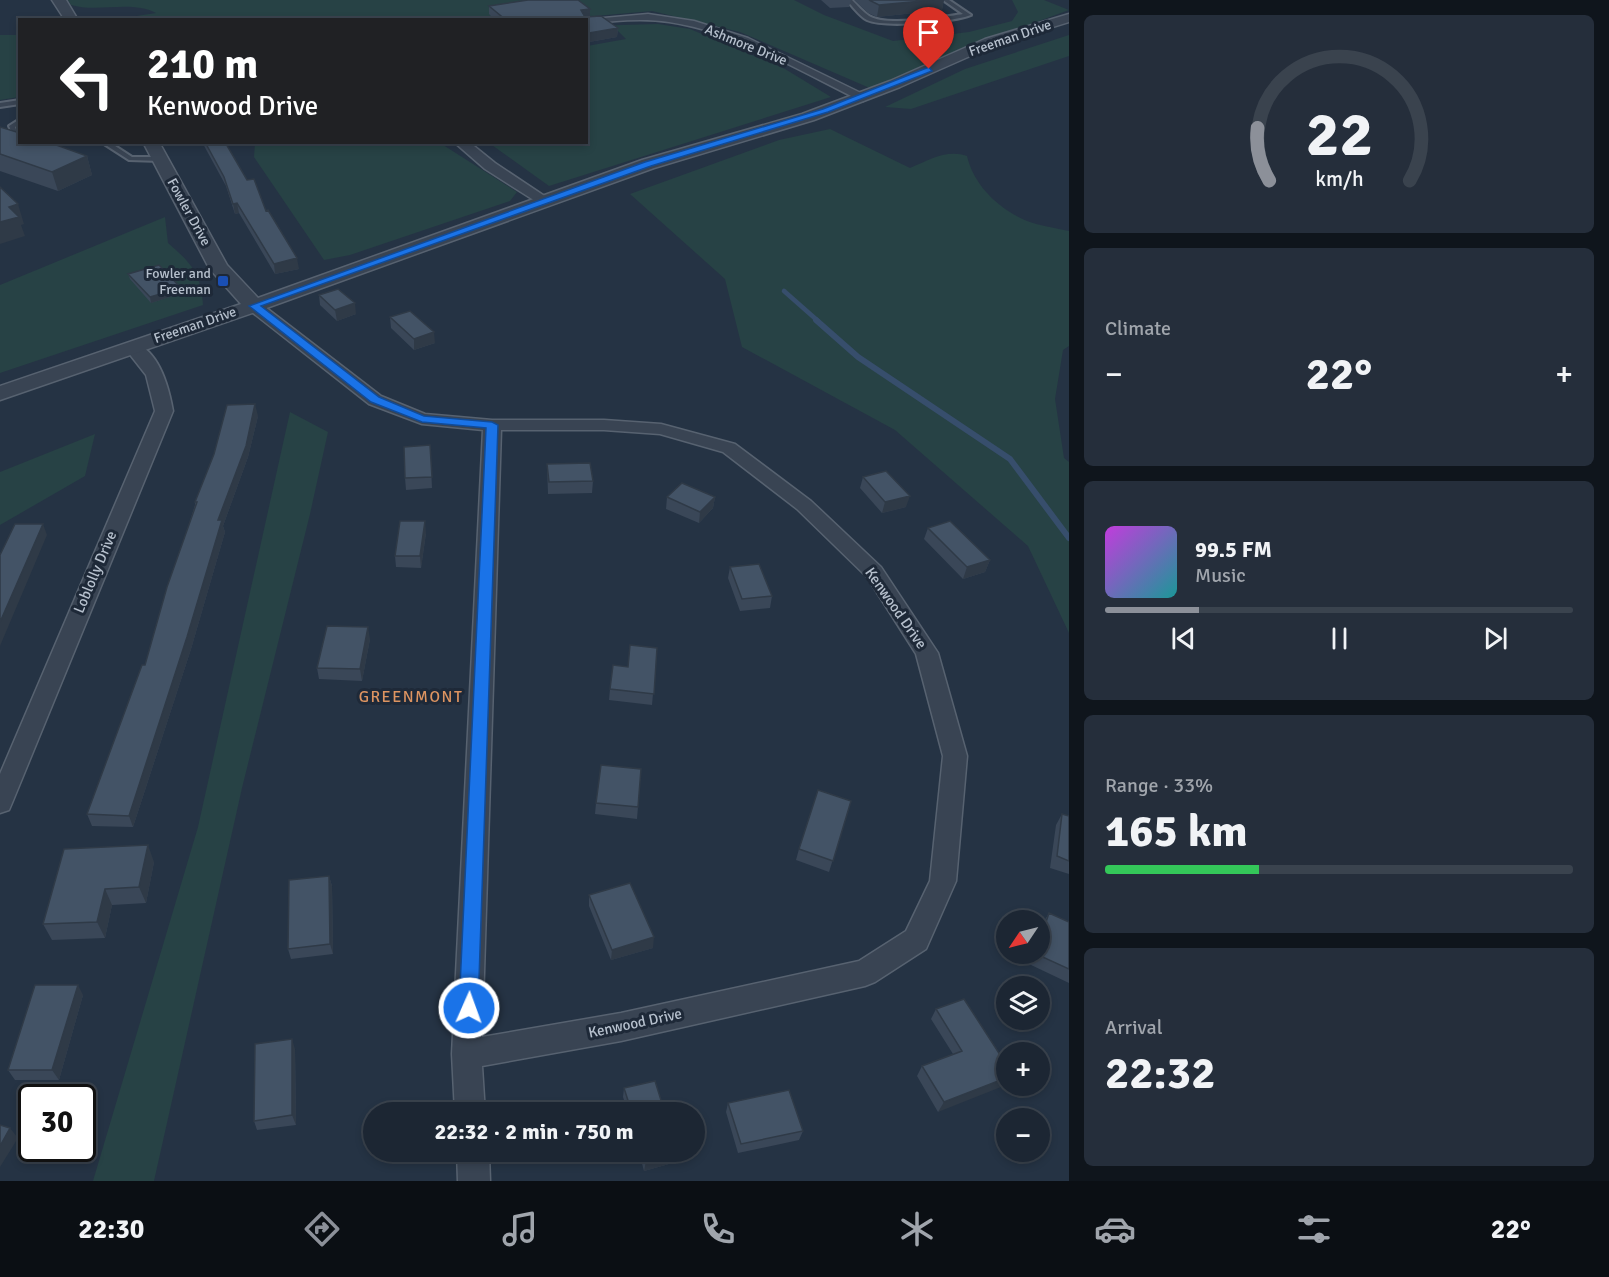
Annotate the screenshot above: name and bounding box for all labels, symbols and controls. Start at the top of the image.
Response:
pin [903,7,954,69]
icon: arrive [912,16,945,49]
street label: Freeman Drive [966,16,1054,60]
street label: Ashmore Drive [702,21,790,69]
text: 210 m [147,39,258,90]
icon: left [48,42,126,120]
text: Kenwood Drive [147,90,318,123]
text: 22 [1305,96,1373,173]
text: km/h [1315,166,1363,192]
street label: Fowler Drive [163,175,215,249]
place label: Fowler and Freeman [145,265,211,298]
marker: Fowler and Freeman [216,274,230,288]
street label: Freeman Drive [151,303,239,347]
text: Climate [1105,316,1171,341]
text: 22° [1306,347,1372,402]
text: − [1105,354,1123,395]
text: + [1555,354,1573,395]
street label: Loblolly Drive [70,528,120,616]
text: 99.5 FM [1195,536,1272,563]
text: Music [1195,563,1246,588]
street label: Kenwood Drive [861,564,931,652]
icon: previous [1167,622,1200,655]
icon: pause [1323,622,1356,655]
icon: next [1479,622,1512,655]
district label: GREENMONT [359,687,463,707]
text: Range · 33% [1105,773,1213,798]
text: 165 km [1105,804,1248,859]
north arrow [996,910,1050,964]
map controls [996,910,1050,1162]
position arrow [437,976,501,1040]
button: layers [996,976,1050,1030]
street label: Kenwood Drive [587,1004,683,1042]
text: Arrival [1105,1015,1163,1040]
button: + [996,1042,1050,1096]
text: 22:32 [1105,1046,1215,1101]
speed limit sign: 30 [18,1084,96,1162]
button: − [996,1108,1050,1162]
text: 22:32 · 2 min · 750 m [434,1118,634,1145]
icon: directions [301,1208,343,1250]
icon: music [499,1208,541,1250]
icon: phone [697,1208,739,1250]
icon: climate [896,1208,938,1250]
icon: car [1094,1208,1136,1250]
icon: filters [1293,1208,1335,1250]
text: 22:30 [78,1213,144,1246]
text: 22° [1491,1213,1531,1246]

